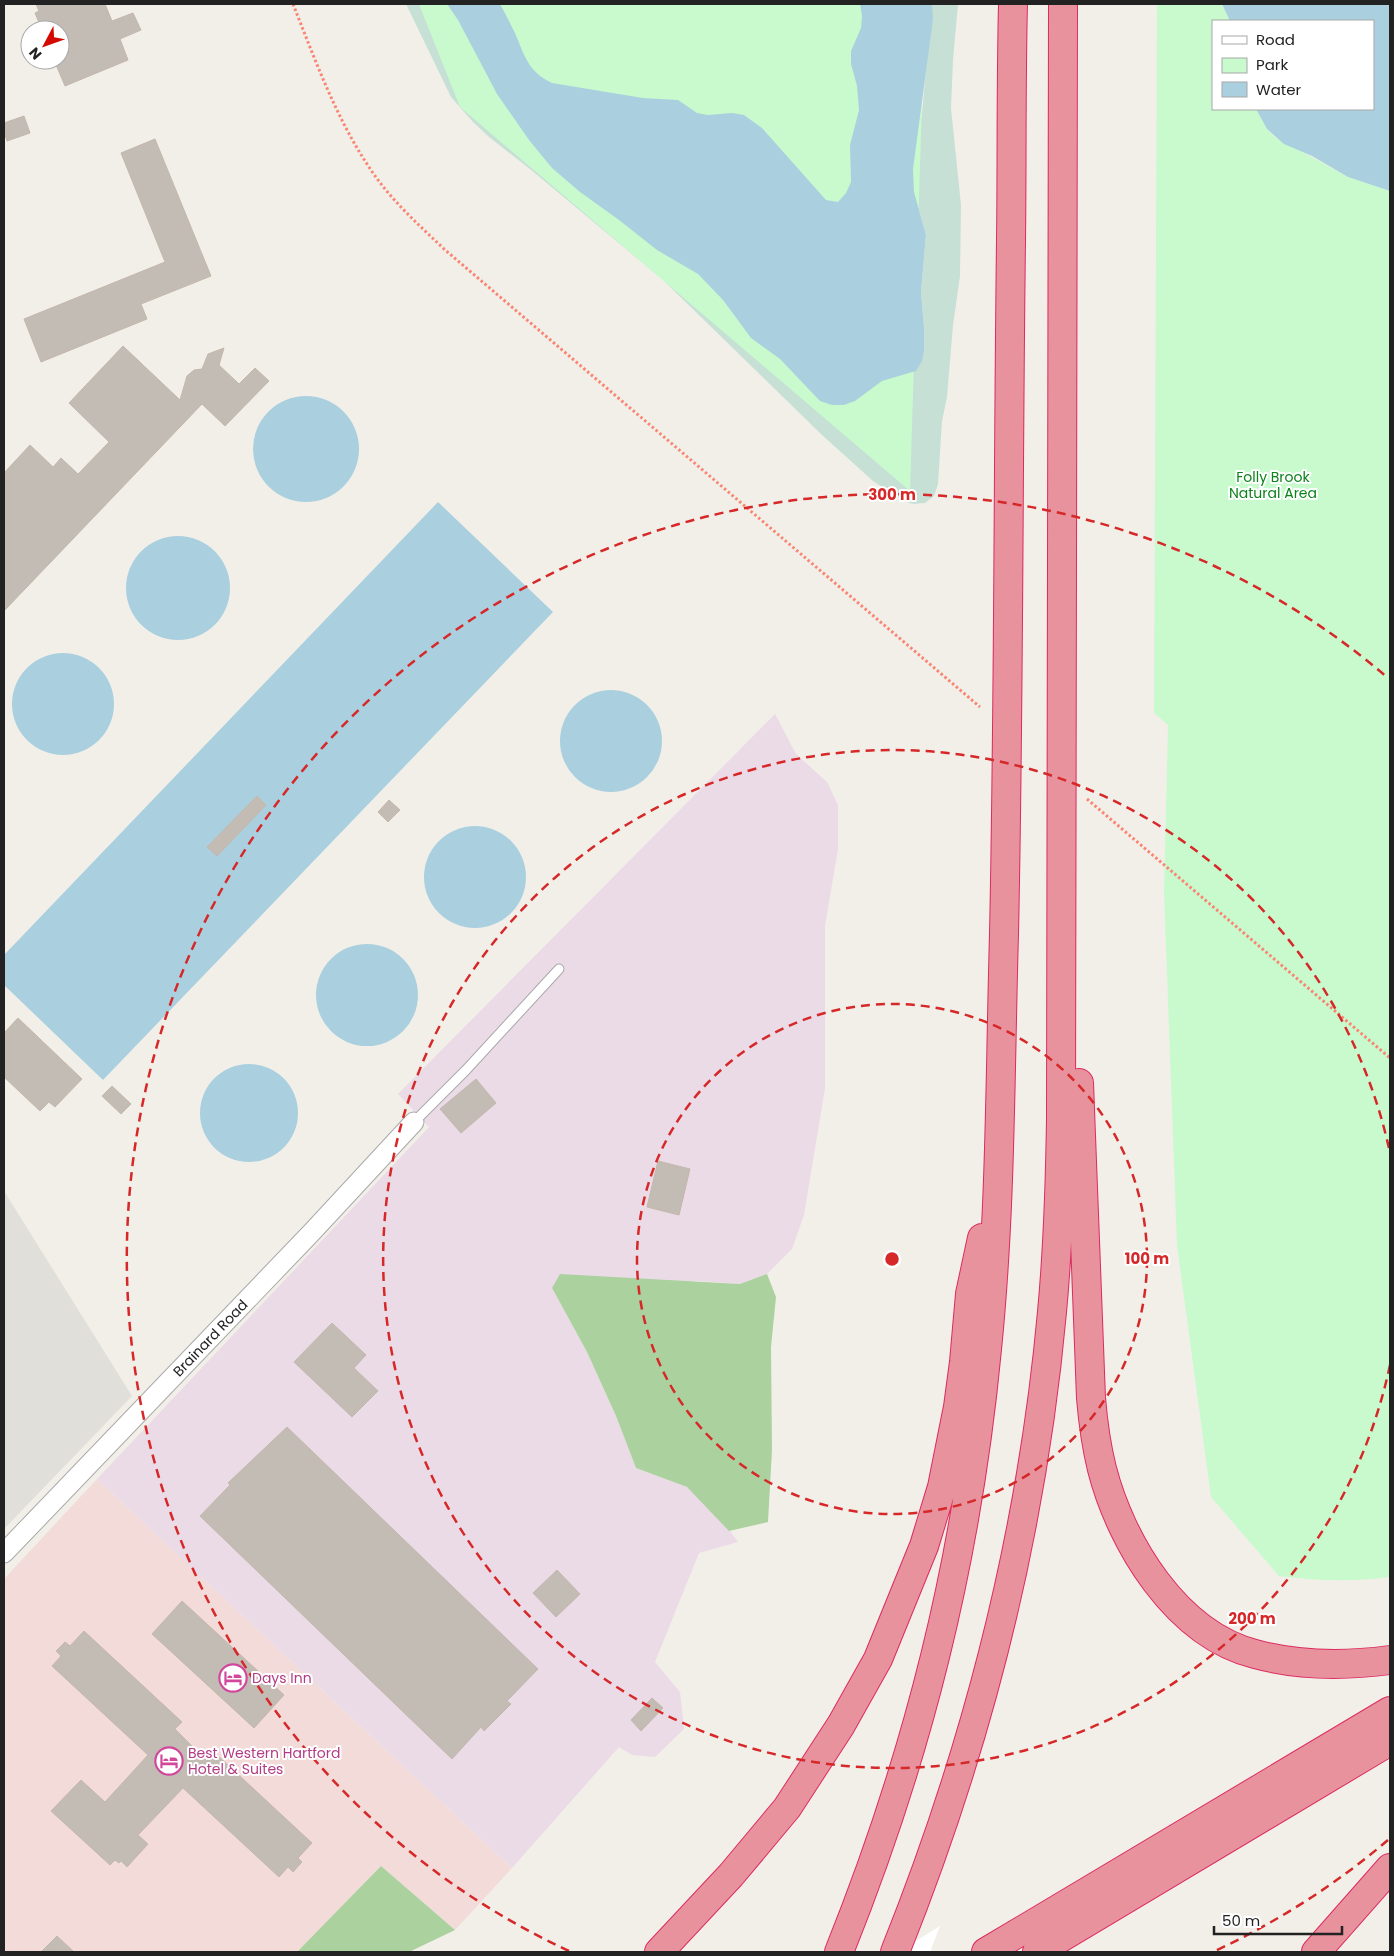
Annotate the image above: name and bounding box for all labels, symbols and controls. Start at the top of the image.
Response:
north arrow [20,20,70,70]
legend [1212,20,1374,110]
text: Road [1256,29,1295,50]
text: N [24,43,46,64]
text: Park [1256,54,1288,75]
text: Water [1256,79,1302,100]
park label: Folly Brook Natural Area [1229,467,1317,503]
text: 300 m [868,484,916,505]
text: 100 m [1125,1248,1169,1269]
centre of rings [883,1250,901,1268]
street label: Brainard Road [168,1295,252,1381]
text: 200 m [1228,1608,1276,1629]
hotel icon: Days Inn [218,1663,248,1693]
place label: Days Inn [252,1668,312,1688]
place label: Best Western Hartford Hotel & Suites [188,1743,340,1779]
hotel icon: Best Western Hartford Hotel & Suites [154,1746,184,1776]
scale bar [1214,1904,1342,1936]
text: 50 m [1222,1910,1260,1931]

